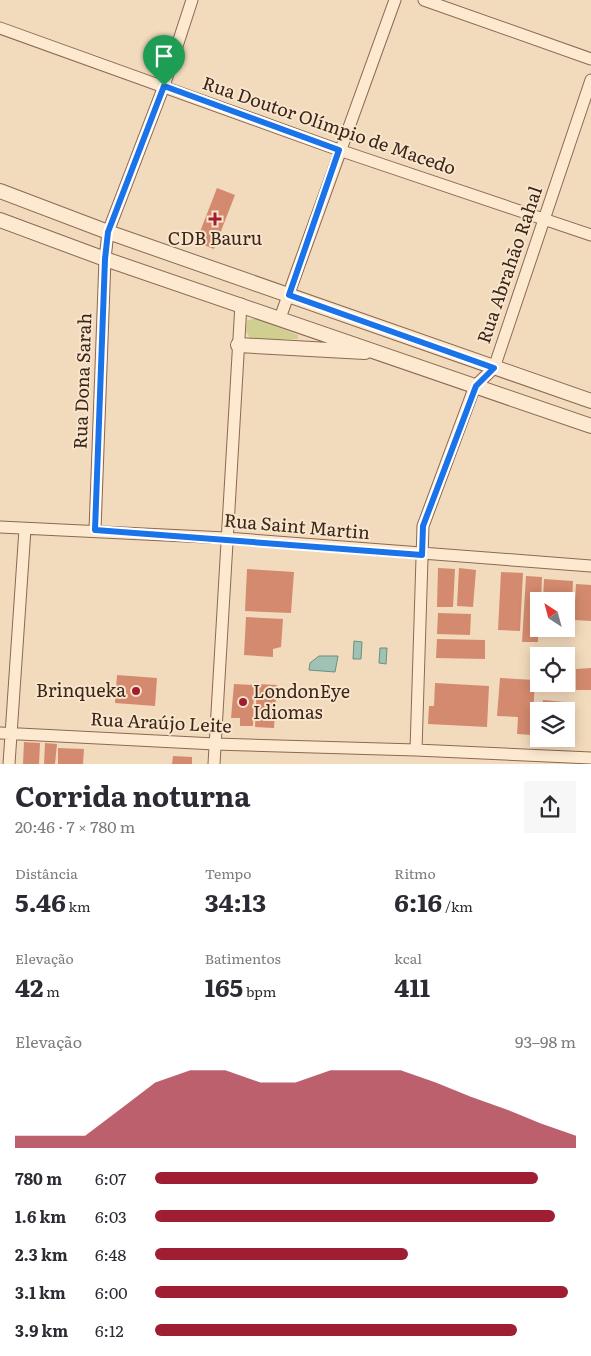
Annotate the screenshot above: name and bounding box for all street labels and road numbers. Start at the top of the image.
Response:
street label: Rua Doutor Olímpio de Macedo [199,68,460,181]
street label: Rua Abrahão Rahal [469,182,548,347]
street label: Rua Dona Sarah [66,312,97,450]
street label: Rua Saint Martin [223,506,371,545]
street label: Rua Araújo Leite [90,704,232,739]

